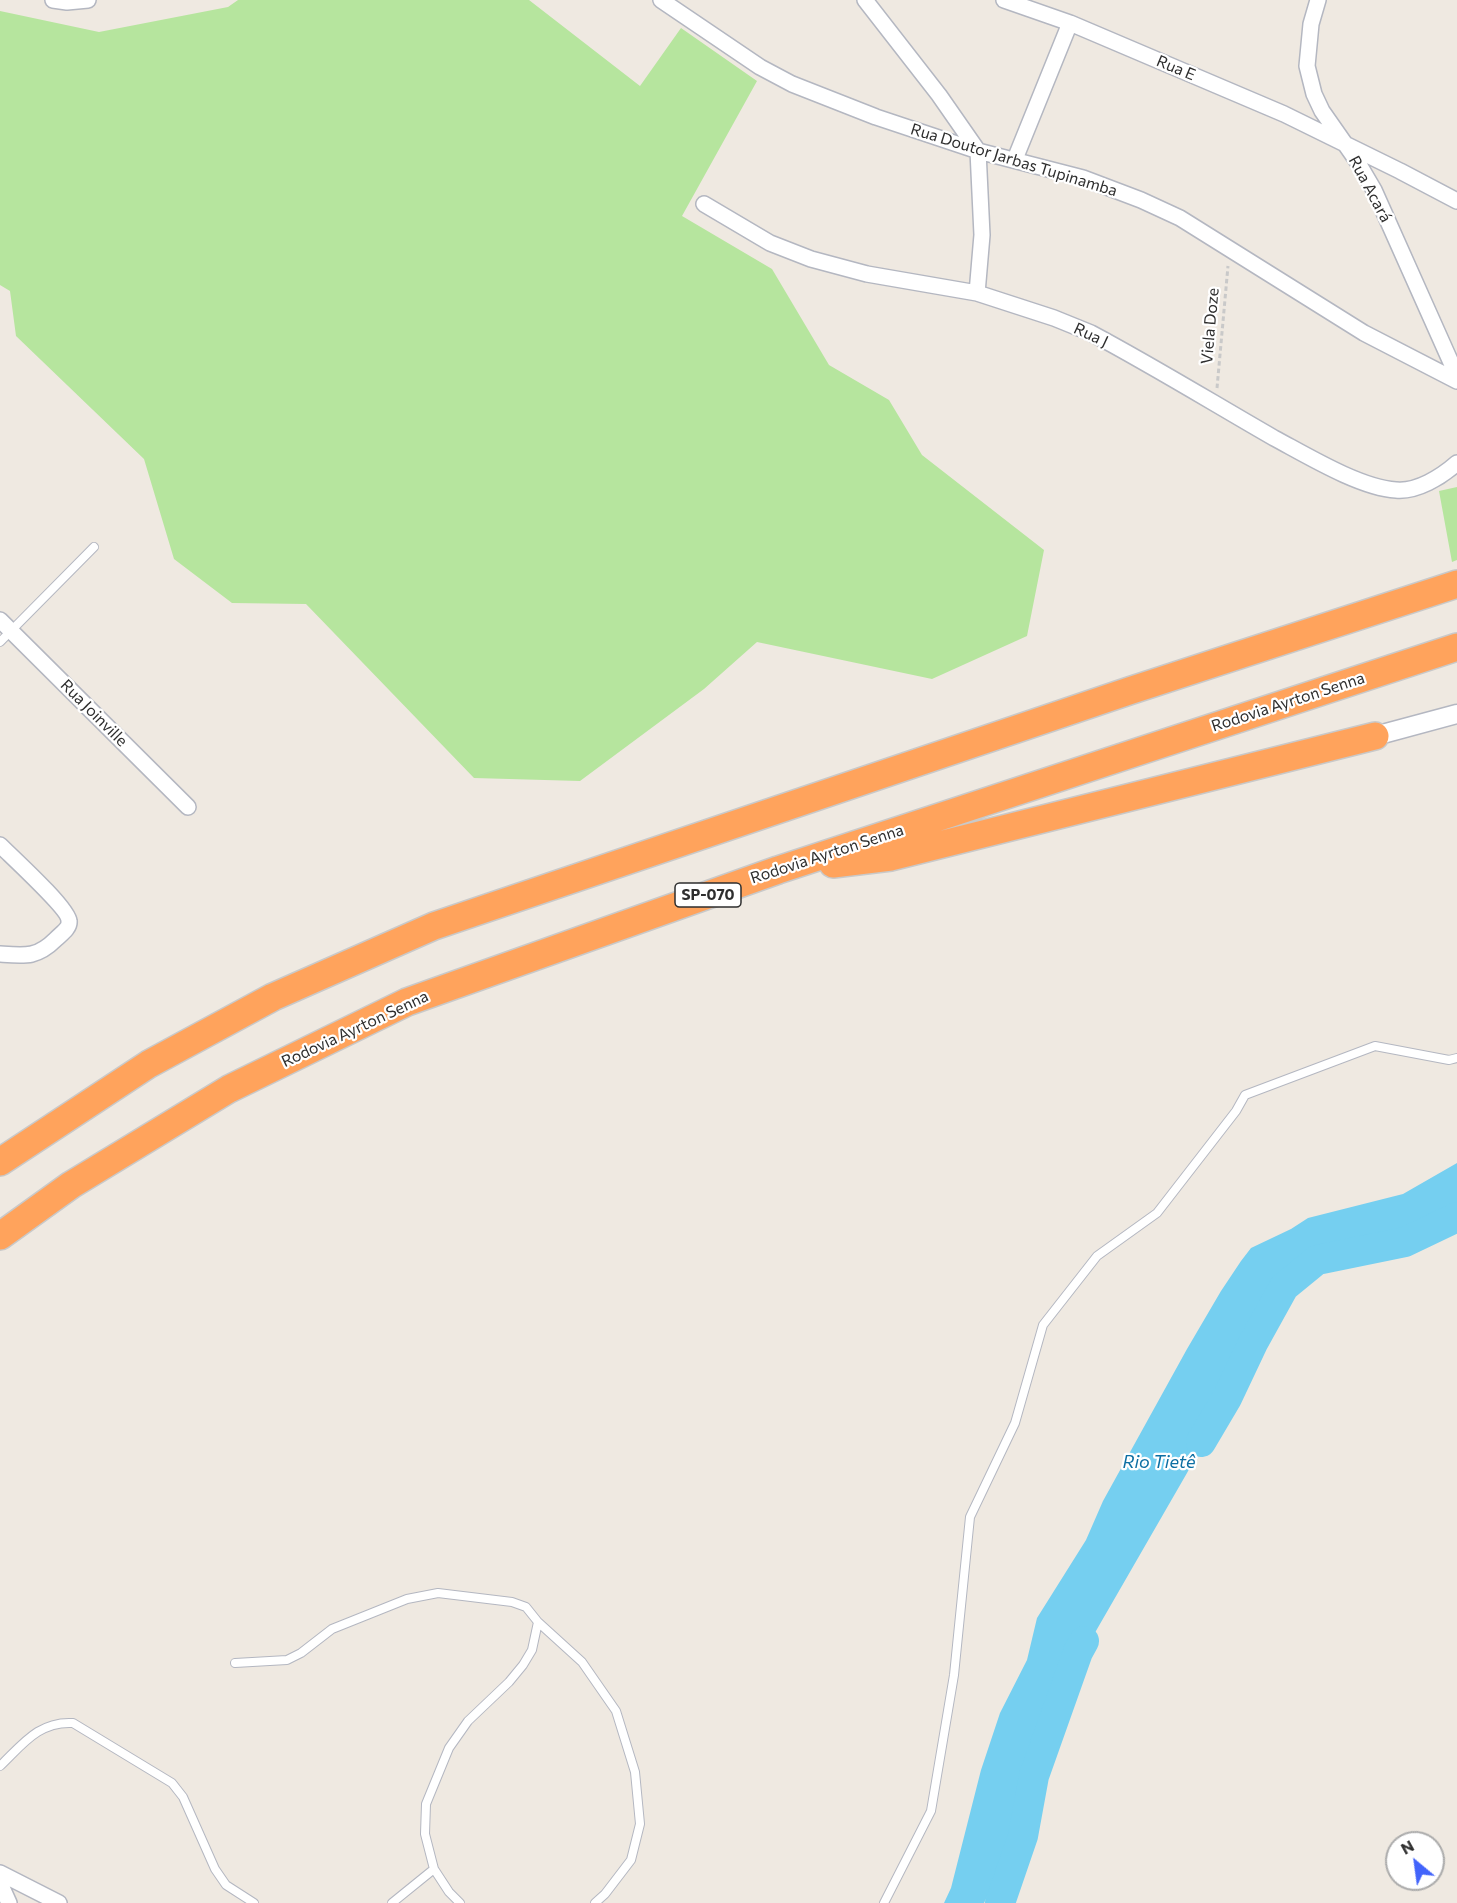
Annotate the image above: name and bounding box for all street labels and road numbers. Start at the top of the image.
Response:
street label: Rua E [1154,51,1198,85]
street label: Rua Doutor Jarbas Tupinamba [908,119,1120,201]
street label: Rua Acará [1345,152,1395,226]
street label: Viela Doze [1197,287,1223,365]
street label: Rua J [1071,319,1111,351]
street label: Rodovia Ayrton Senna [1209,668,1367,736]
street label: Rua Joinville [56,675,132,751]
street label: Rodovia Ayrton Senna [748,820,906,888]
road number: SP-070 [675,883,741,907]
street label: Rodovia Ayrton Senna [278,987,432,1071]

